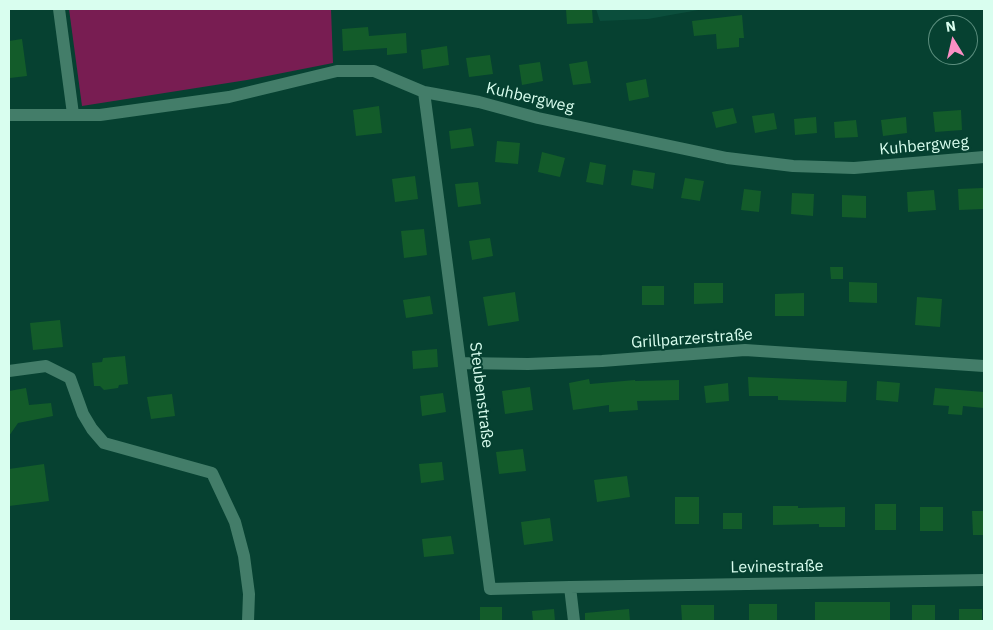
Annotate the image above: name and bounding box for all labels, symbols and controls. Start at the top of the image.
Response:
north arrow [928,15,978,65]
text: N [944,16,957,36]
street label: Kuhbergweg [484,79,576,117]
street label: Kuhbergweg [878,133,970,159]
street label: Grillparzerstraße [631,325,753,353]
street label: Steubenstraße [465,341,497,449]
street label: Levinestraße [730,557,824,577]

